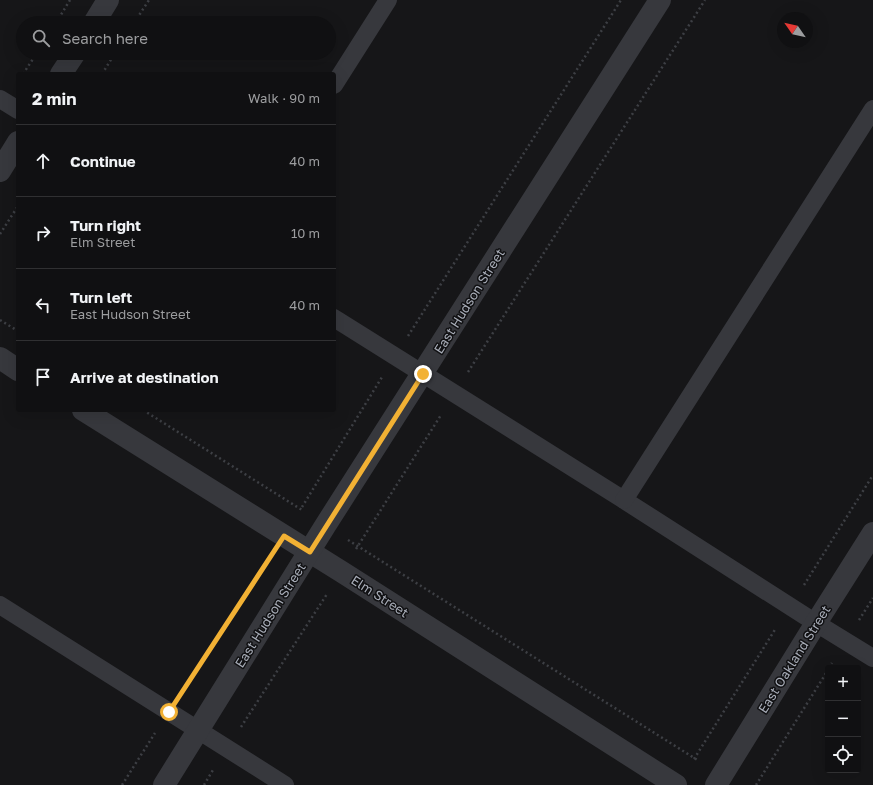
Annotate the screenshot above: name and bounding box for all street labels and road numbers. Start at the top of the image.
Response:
street label: East Hudson Street [430,246,508,356]
street label: East Hudson Street [231,560,309,670]
street label: Elm Street [348,572,412,620]
street label: East Oakland Street [754,602,834,716]

